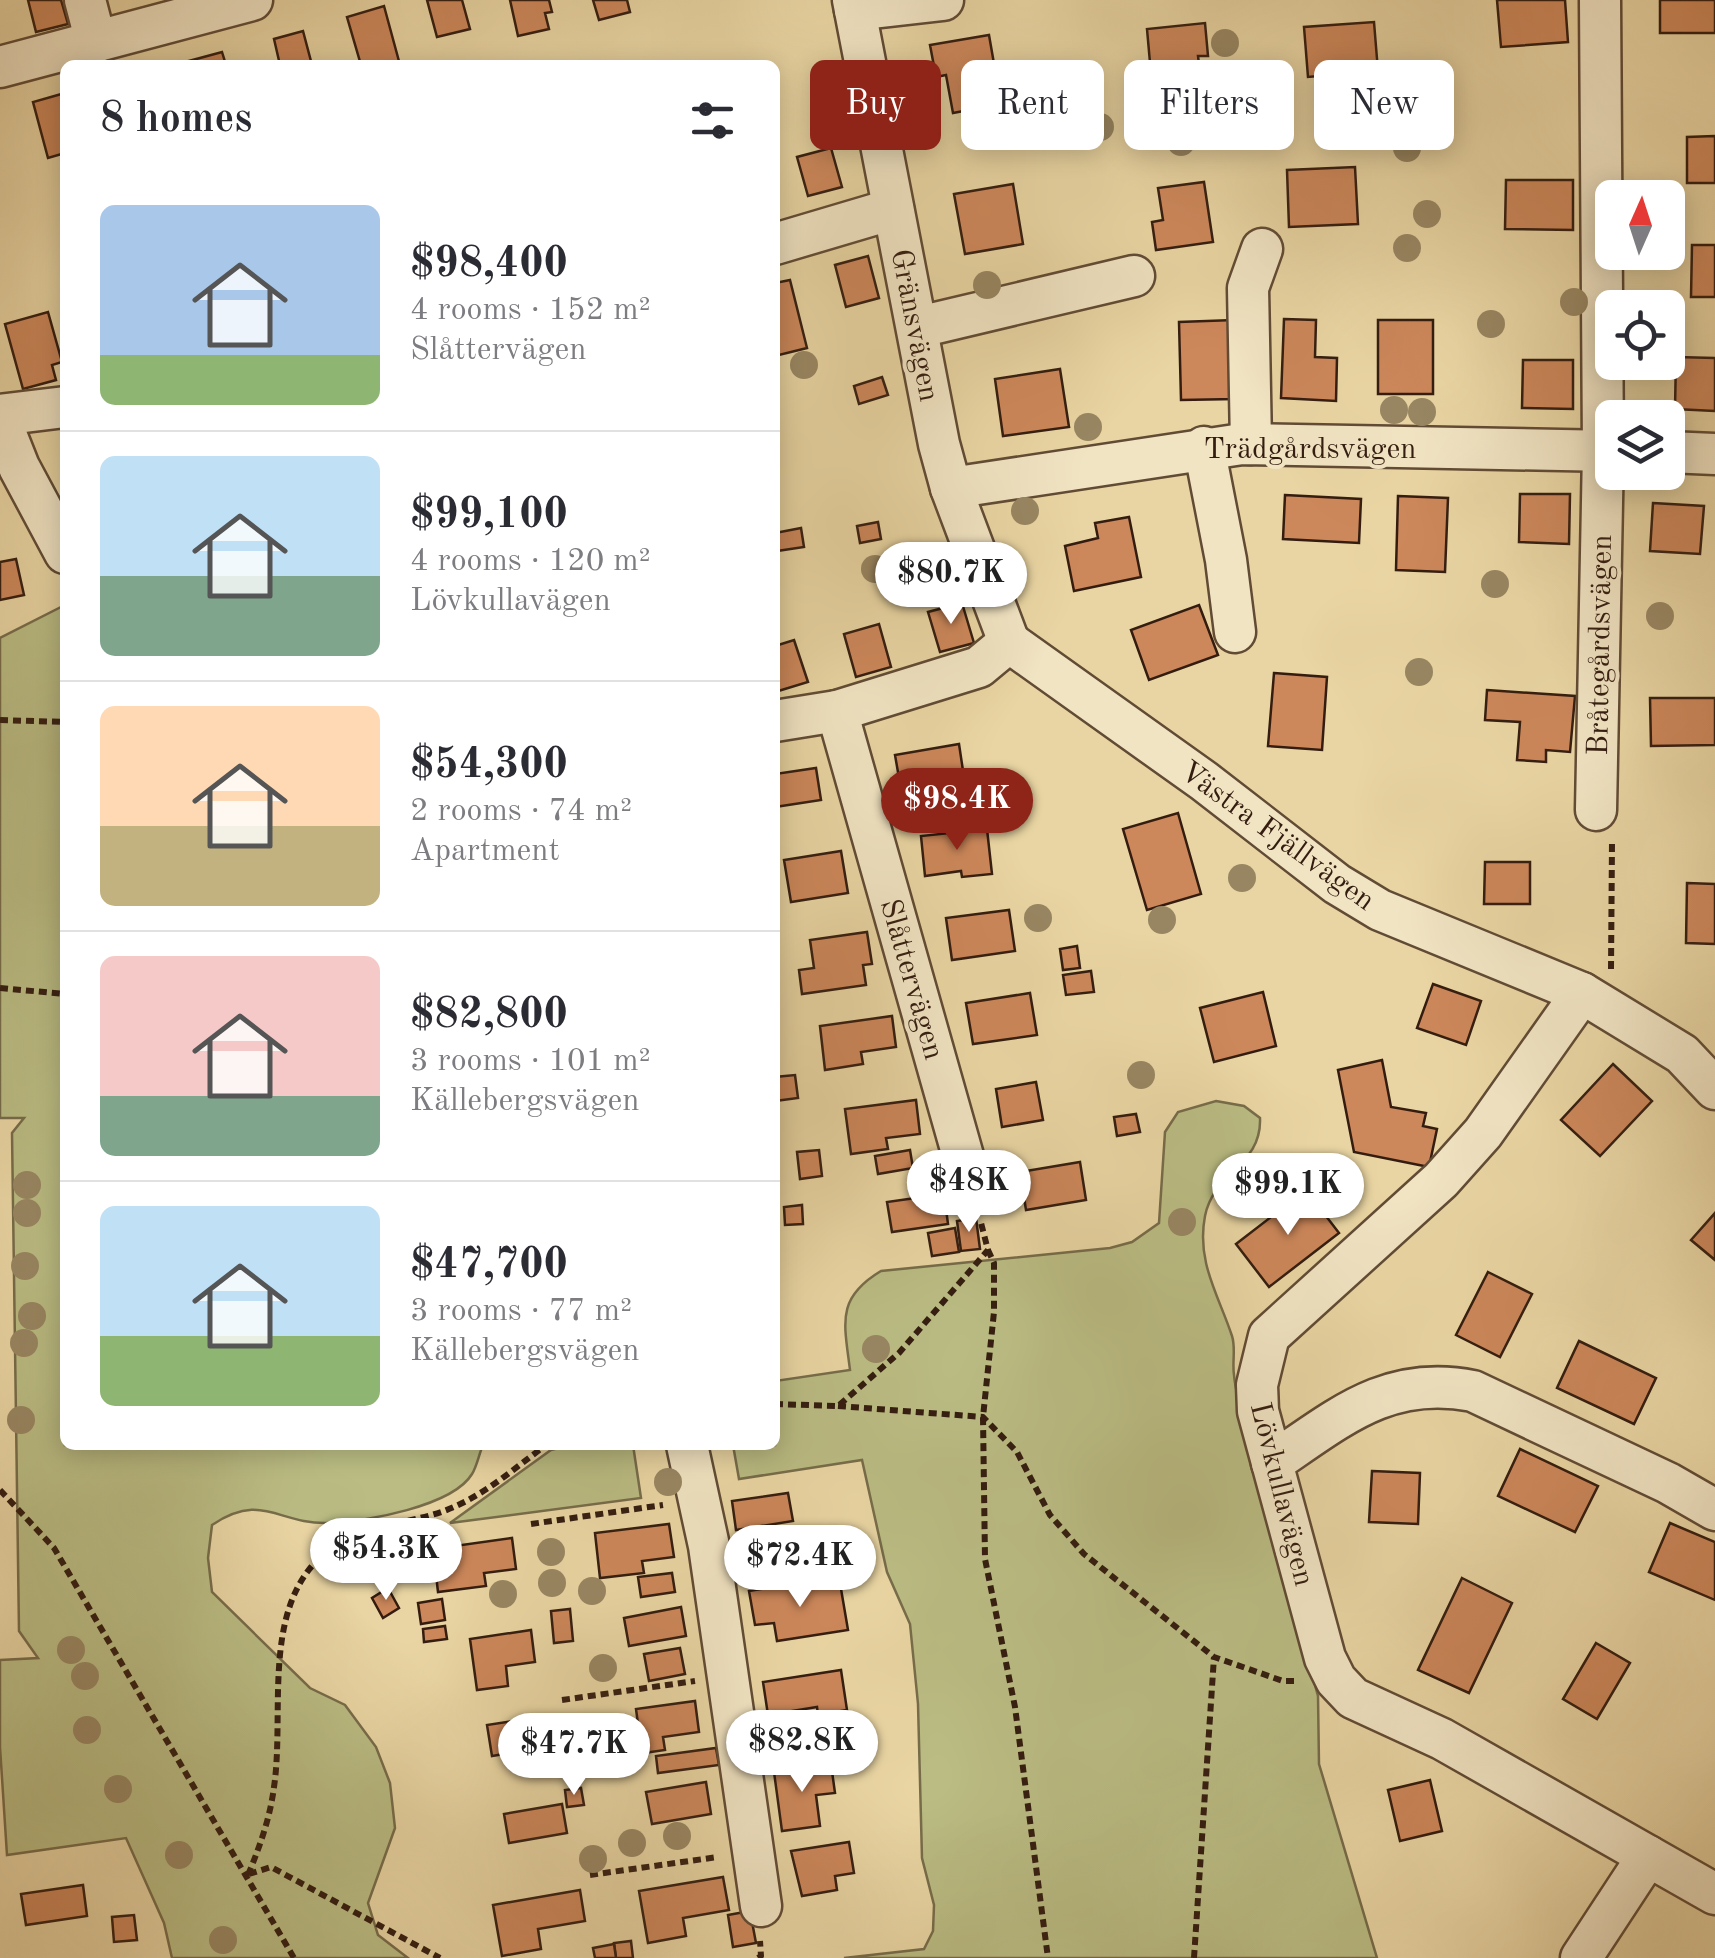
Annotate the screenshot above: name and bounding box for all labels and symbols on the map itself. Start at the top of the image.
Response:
north arrow [1595,180,1685,270]
street label: Gränsvägen [885,247,944,404]
street label: Trädgårdsvägen [1203,435,1417,465]
street label: Bråtegårdsvägen [1584,534,1618,756]
pin: $80.7K [870,542,1032,627]
street label: Västra Fjällvägen [1174,756,1380,917]
pin: $98.4K [876,768,1038,853]
street label: Slåttervägen [874,896,948,1063]
pin: $48K [910,1150,1028,1235]
pin: $99.1K [1207,1153,1369,1238]
street label: Lövkullavägen [1244,1400,1318,1589]
pin: $54.3K [305,1518,467,1603]
pin: $72.4K [719,1525,881,1610]
pin: $82.8K [721,1710,883,1795]
pin: $47.7K [493,1713,655,1798]

